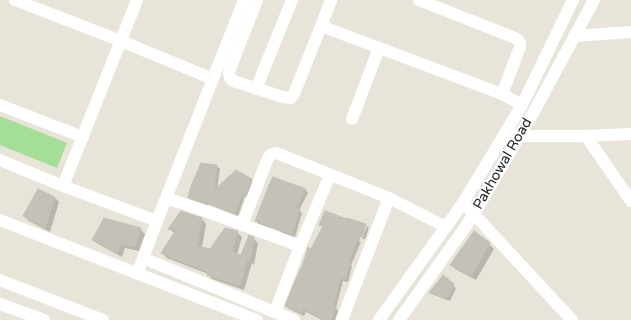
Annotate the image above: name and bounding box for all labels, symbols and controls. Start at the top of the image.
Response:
street label: Pakhowal Road [470,115,536,213]

